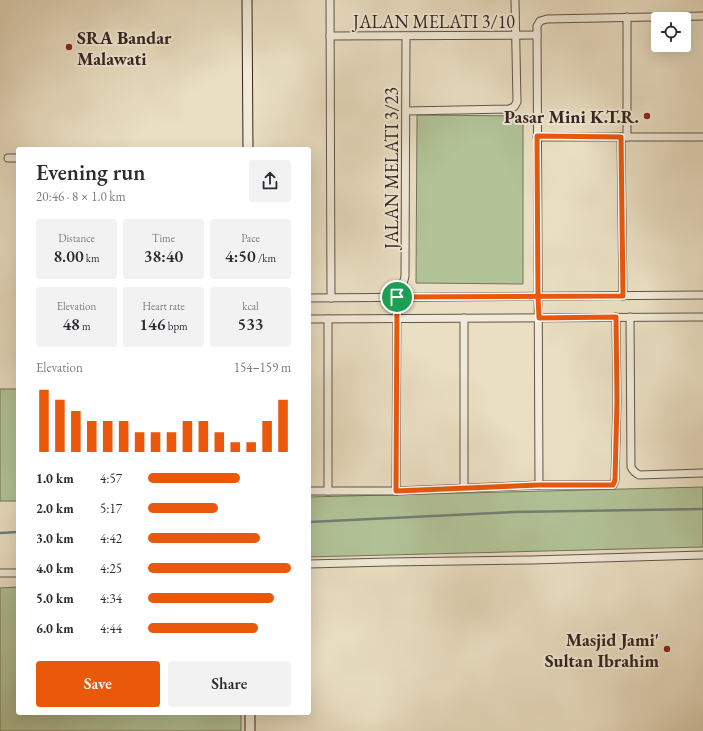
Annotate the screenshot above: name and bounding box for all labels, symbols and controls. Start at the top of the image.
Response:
street label: JALAN MELATI 3/10 [351,10,515,33]
map controls [651,12,691,52]
button: locate [651,12,691,52]
place label: SRA Bandar Malawati [77,26,172,70]
marker: SRA Bandar Malawati [64,42,74,52]
street label: JALAN MELATI 3/23 [380,87,403,251]
place label: Pasar Mini K.T.R. [504,105,639,128]
marker: Pasar Mini K.T.R. [642,111,652,121]
text: Evening run [36,158,145,187]
button: share [249,160,291,202]
text: 20:46 · 8 × 1.0 km [36,188,126,205]
text: Distance [58,231,95,245]
text: Time [152,231,175,245]
text: Pace [241,231,260,245]
text: 8.00 [53,245,84,267]
text: 38:40 [144,245,183,267]
text: 4:50 [225,245,256,267]
text: km [84,251,100,265]
text: /km [256,251,276,265]
pin [380,280,414,314]
icon: arrive [386,286,408,308]
text: Elevation [57,299,96,313]
text: Heart rate [142,299,185,313]
text: kcal [242,299,259,313]
text: 48 [62,313,80,335]
text: 146 [139,313,166,335]
text: 533 [237,313,264,335]
text: m [80,319,91,333]
text: bpm [166,319,188,333]
text: Elevation [36,359,83,376]
text: 154–159 m [234,359,291,376]
text: 1.0 km [36,470,74,487]
text: 4:57 [100,470,122,487]
text: 2.0 km [36,500,74,517]
text: 5:17 [100,500,122,517]
text: 3.0 km [36,530,74,547]
text: 4:42 [100,530,122,547]
text: 4.0 km [36,560,74,577]
text: 4:25 [100,560,122,577]
text: 5.0 km [36,590,74,607]
text: 4:34 [100,590,122,607]
text: 6.0 km [36,620,74,637]
text: 4:44 [100,620,122,637]
place label: Masjid Jami' Sultan Ibrahim [545,628,659,672]
marker: Masjid Jami' Sultan Ibrahim [662,644,672,654]
button: Save [36,661,160,707]
button: Share [168,661,291,707]

